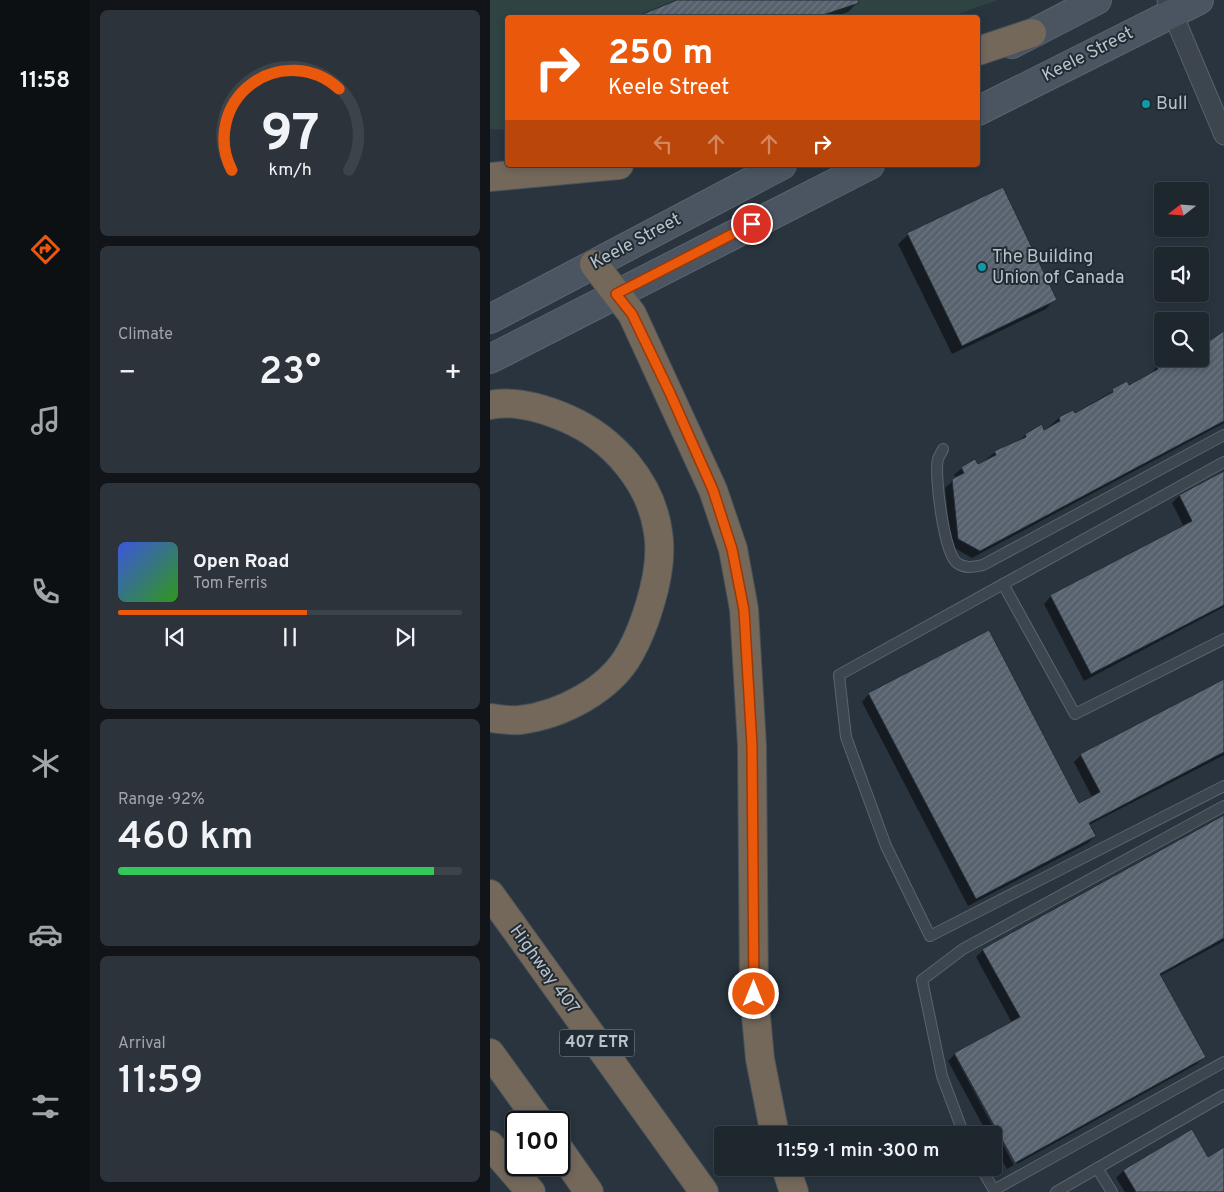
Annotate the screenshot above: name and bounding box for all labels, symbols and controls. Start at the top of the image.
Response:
street label: Keele Street [1039,22,1137,88]
text: 250 m [608,32,713,76]
icon: right [525,35,590,100]
text: 11:58 [20,68,70,95]
text: Keele Street [608,75,729,102]
place label: Bull [1156,93,1187,116]
marker: Bull [1140,98,1152,110]
text: 97 [261,103,319,169]
icon: left [649,130,677,158]
icon: ahead [702,130,730,158]
icon: ahead [755,130,783,158]
icon: right [808,130,836,158]
text: km/h [268,159,312,182]
north arrow [1154,182,1209,238]
map controls [1154,182,1209,367]
pin [731,203,773,245]
street label: Keele Street [587,209,685,275]
icon: arrive [738,210,766,238]
icon: directions [28,232,63,267]
place label: The Building Union of Canada [992,246,1124,290]
button: sound [1154,247,1209,302]
marker: The Building Union of Canada [976,261,988,273]
button: search [1154,312,1209,367]
text: Climate [118,325,173,345]
text: 23° [259,349,321,398]
text: − [118,356,136,392]
text: + [444,356,462,392]
icon: music [28,403,63,438]
text: Open Road [193,550,289,574]
icon: phone [28,574,63,609]
text: Tom Ferris [193,574,267,594]
icon: previous [161,623,189,651]
icon: pause [276,623,304,651]
icon: next [391,623,419,651]
icon: climate [28,746,63,781]
text: Range · 92% [118,790,205,810]
text: 460 km [118,814,253,863]
icon: car [28,917,63,952]
street label: Highway 407 [504,921,584,1019]
position arrow [727,967,779,1019]
road number: 407 ETR [560,1030,634,1056]
text: Arrival [118,1034,166,1054]
text: 11:59 [118,1058,203,1107]
icon: filters [28,1089,63,1124]
speed limit sign: 100 [505,1111,570,1176]
text: 11:59 · 1 min · 300 m [777,1139,940,1163]

